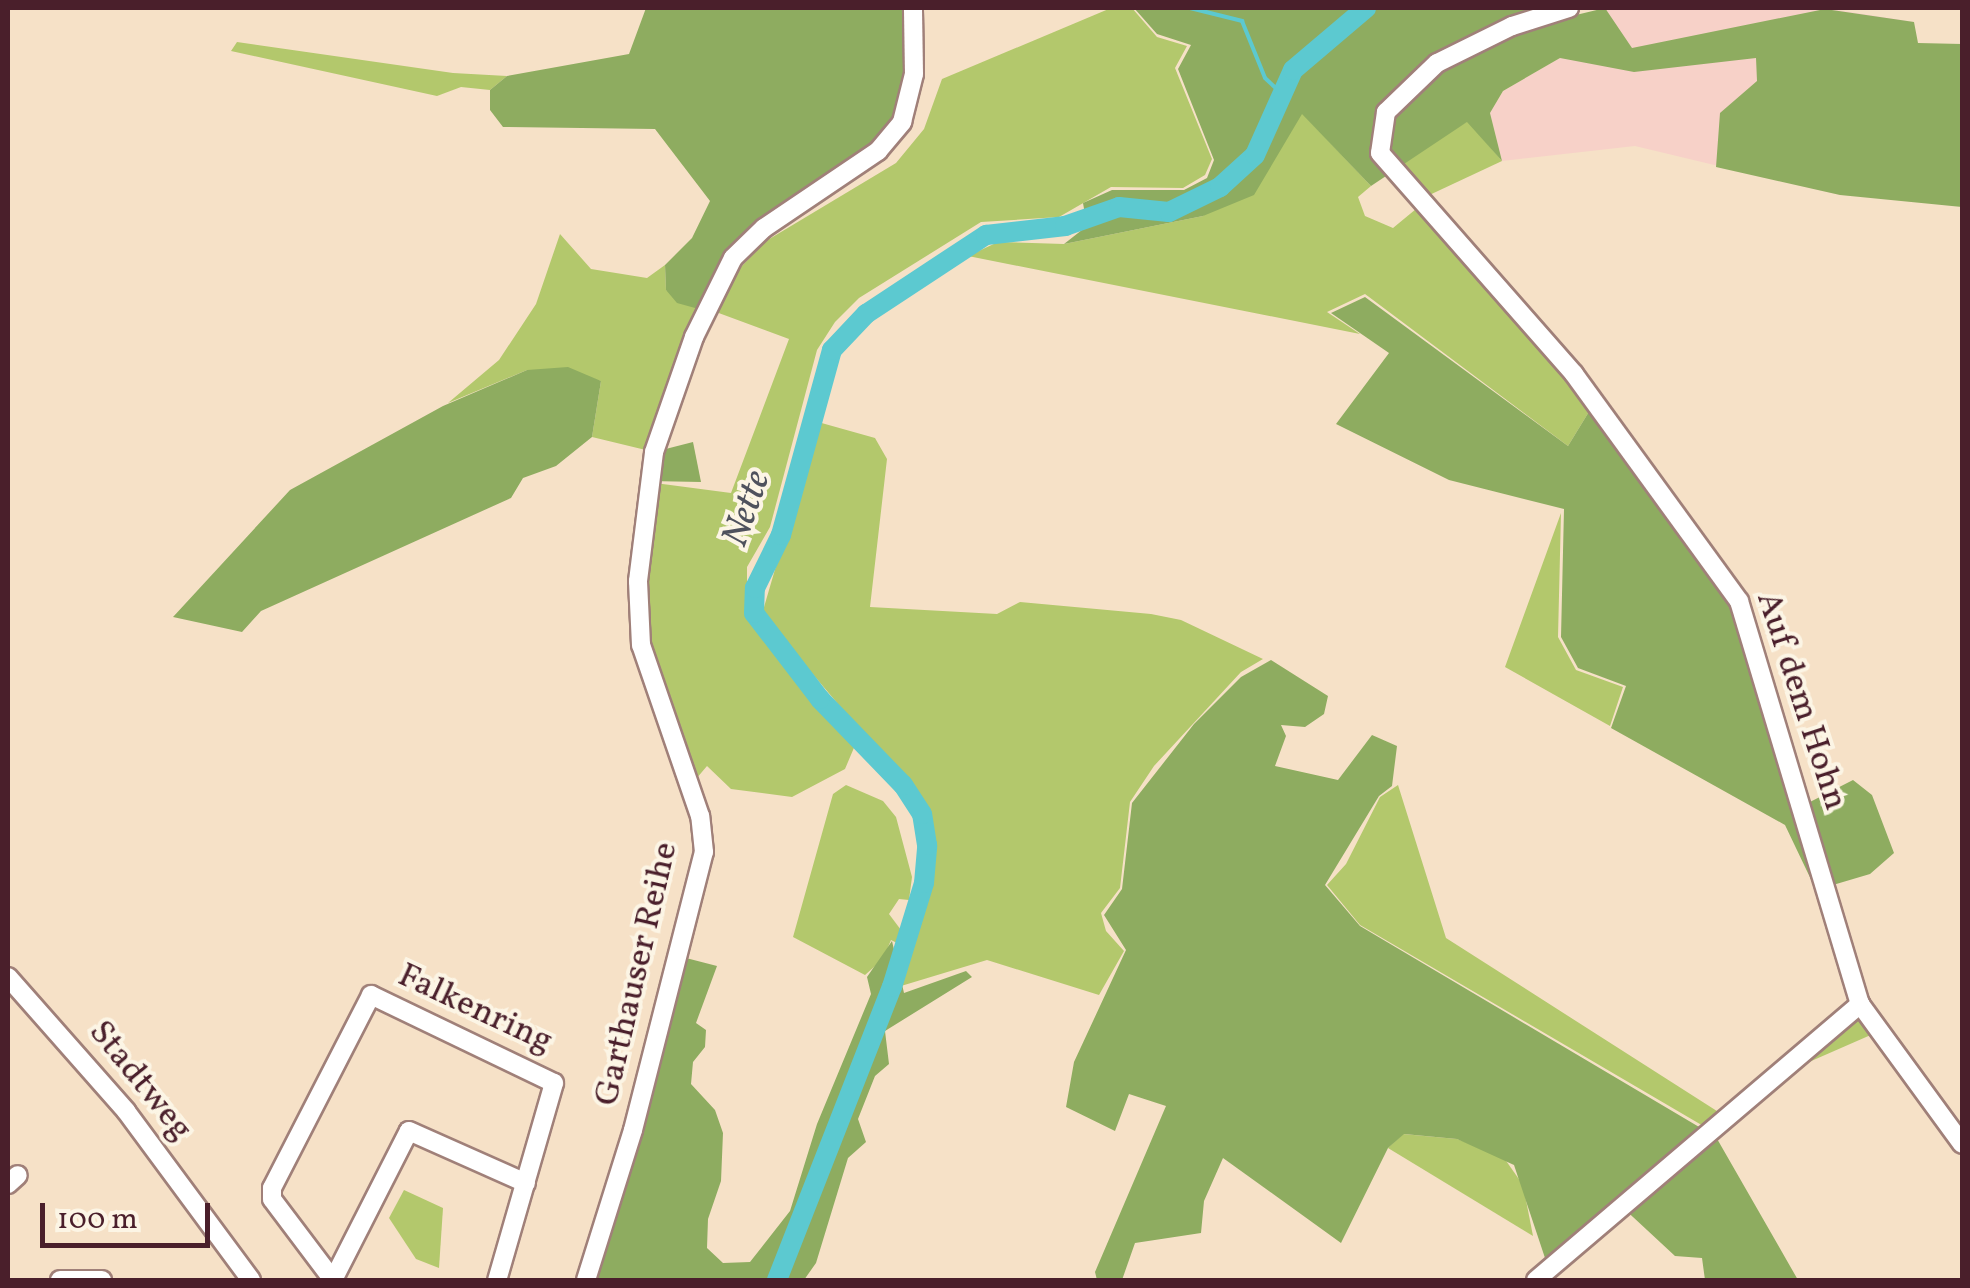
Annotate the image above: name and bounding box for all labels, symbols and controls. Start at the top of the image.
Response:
water label: Nette [714,465,782,553]
street label: Auf dem Hohn [1747,588,1855,814]
street label: Garthauser Reihe [586,838,688,1110]
street label: Falkenring [391,955,559,1063]
street label: Stadtweg [79,1013,201,1149]
scale bar [45,1183,215,1245]
text: 100 m [57,1199,138,1241]

